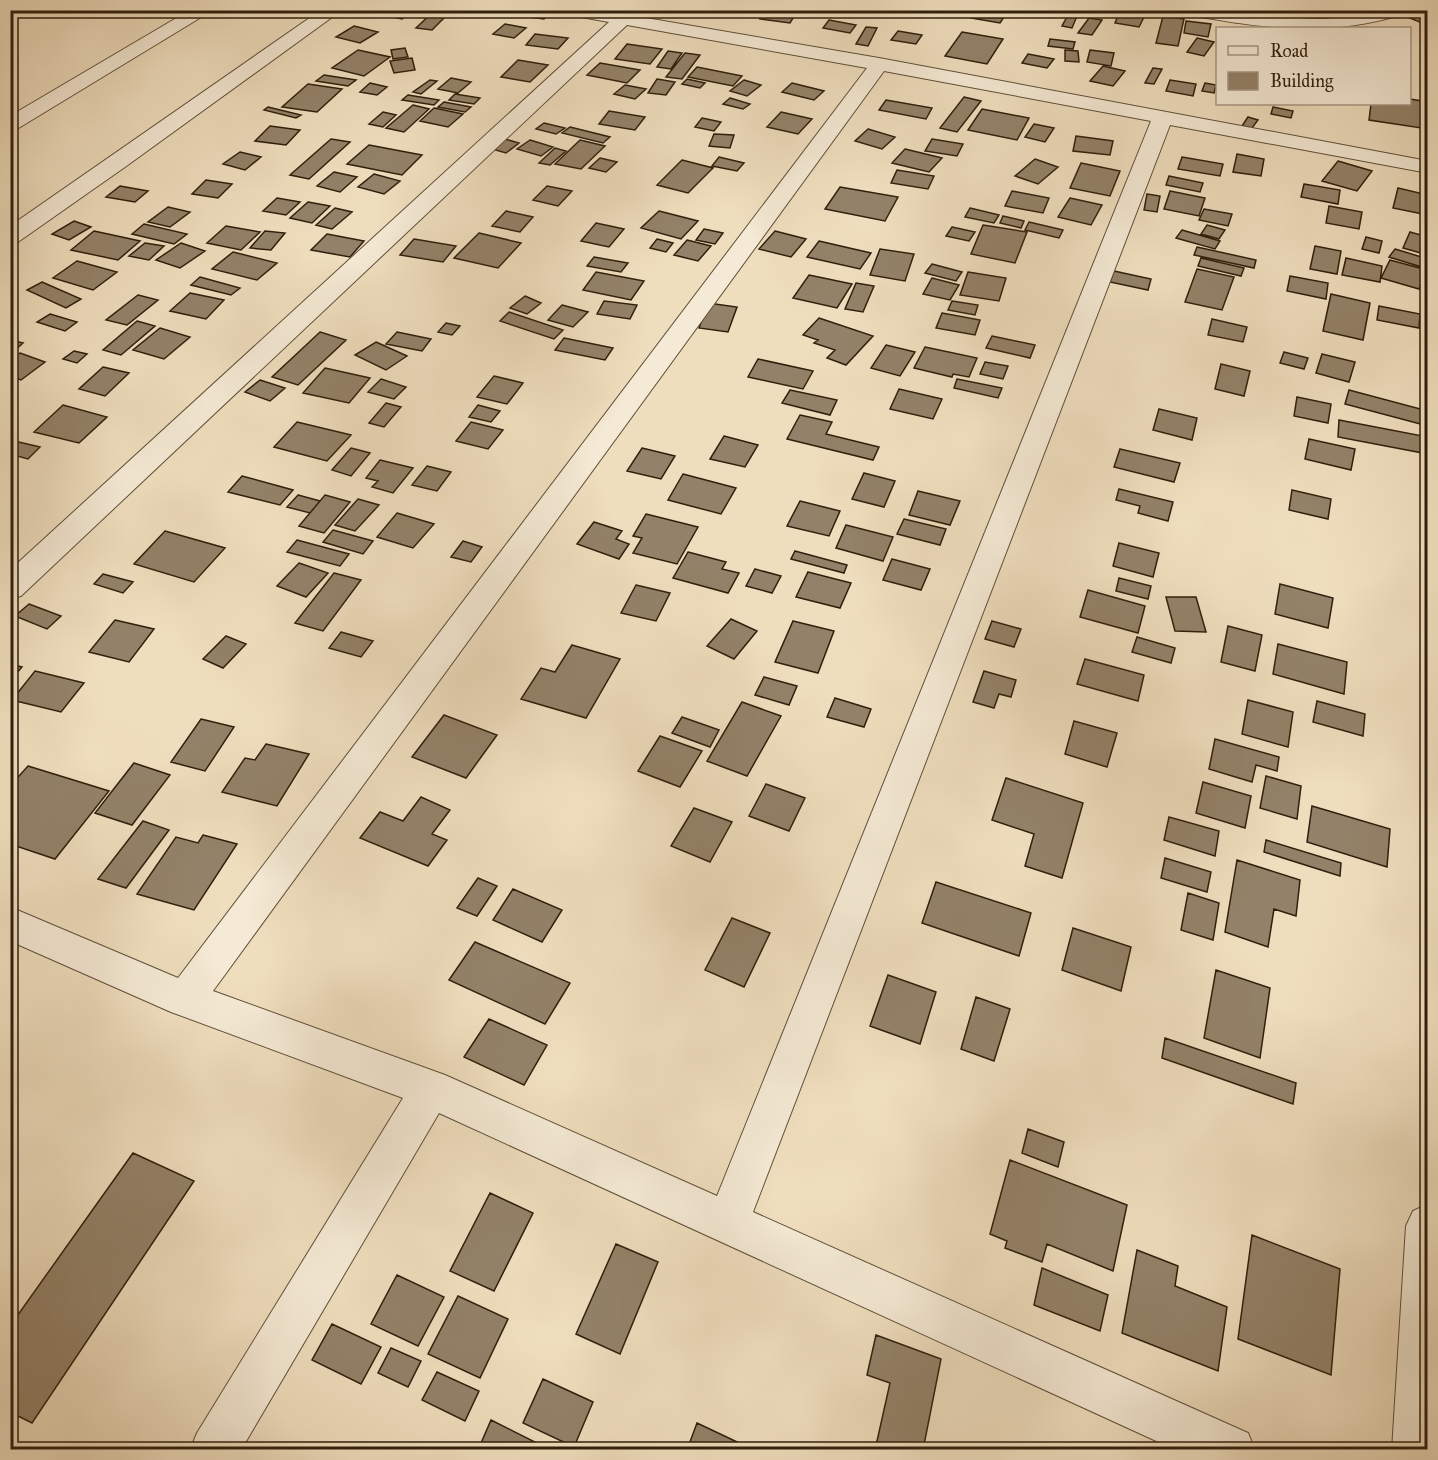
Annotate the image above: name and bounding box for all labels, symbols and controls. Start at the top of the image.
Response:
legend [1216,27,1411,105]
text: Road [1270,40,1308,62]
text: Building [1270,70,1334,93]

